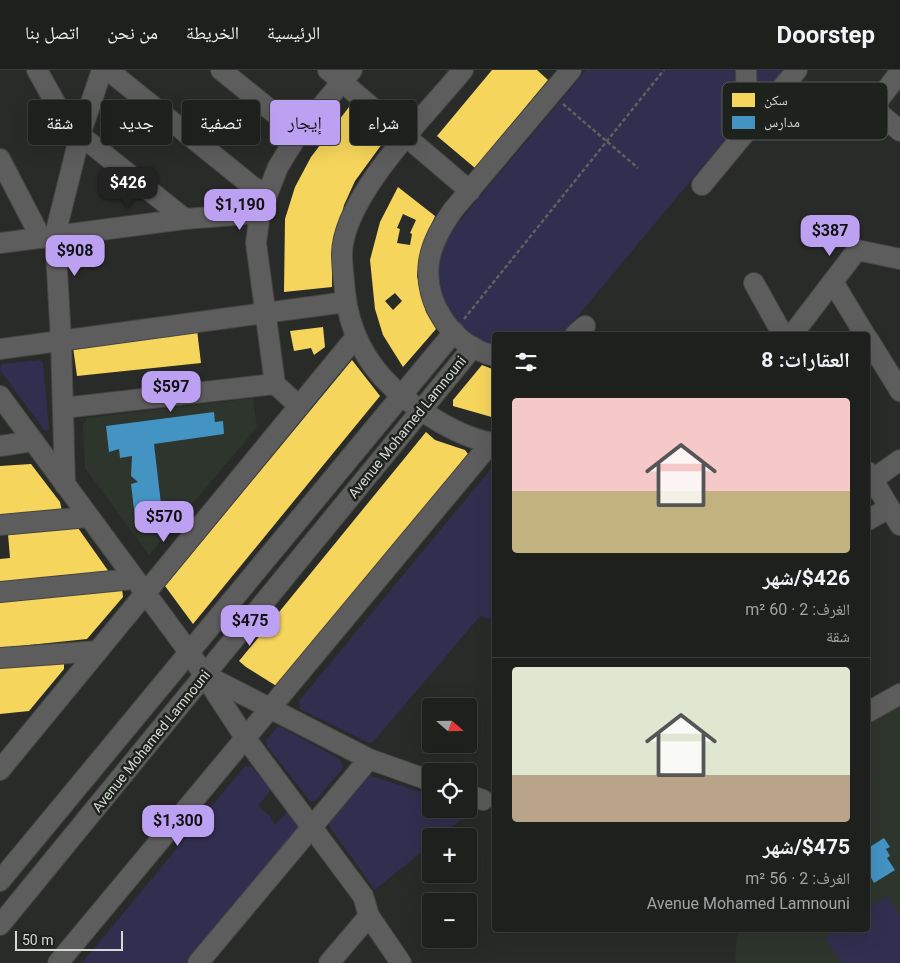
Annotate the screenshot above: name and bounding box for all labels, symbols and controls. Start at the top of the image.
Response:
text: Doorstep [777,21,875,49]
text: اتصل بنا [25,22,79,43]
text: من نحن [107,22,158,43]
text: الخريطة [186,22,239,43]
text: الرئيسية [267,22,320,43]
legend [722,82,888,140]
text: سكن [764,92,788,109]
chip: شقة [28,100,91,145]
chip: جديد [101,100,172,145]
chip: تصفية [182,100,260,145]
chip: إيجار [270,100,340,145]
chip: شراء [350,100,417,145]
text: مدارس [764,114,800,131]
pin: $426 [98,166,158,209]
text: $426 [110,173,146,192]
pin: $1,190 [199,189,281,231]
text: $1,190 [215,195,265,214]
pin: $387 [800,214,860,257]
text: $387 [812,221,848,240]
pin: $908 [45,234,105,277]
text: $908 [57,241,93,260]
icon: filters [512,348,540,376]
text: العقارات: 8 [761,348,850,372]
street label: Avenue Mohamed Lamnouni [345,353,469,501]
pin: $597 [141,370,201,413]
text: $597 [153,377,189,396]
icon: home [636,430,726,520]
pin: $570 [134,500,194,543]
text: $570 [146,507,182,526]
text: $426/شهر [763,566,850,590]
text: الغرف: 2 · 60 m² [745,600,850,619]
pin: $475 [220,604,280,647]
text: $475 [232,611,268,630]
text: شقة [826,627,850,646]
street label: Avenue Mohamed Lamnouni [89,667,213,815]
north arrow [422,698,478,752]
map controls [422,698,477,948]
icon: home [636,700,726,790]
button: locate [422,763,477,818]
pin: $1,300 [137,804,219,847]
text: $1,300 [153,811,203,830]
button: + [422,828,477,883]
text: $475/شهر [763,835,850,859]
text: الغرف: 2 · 56 m² [745,869,850,888]
button: − [422,893,477,948]
text: Avenue Mohamed Lamnouni [647,894,850,913]
scale bar [15,928,122,951]
text: 50 m [22,932,54,948]

